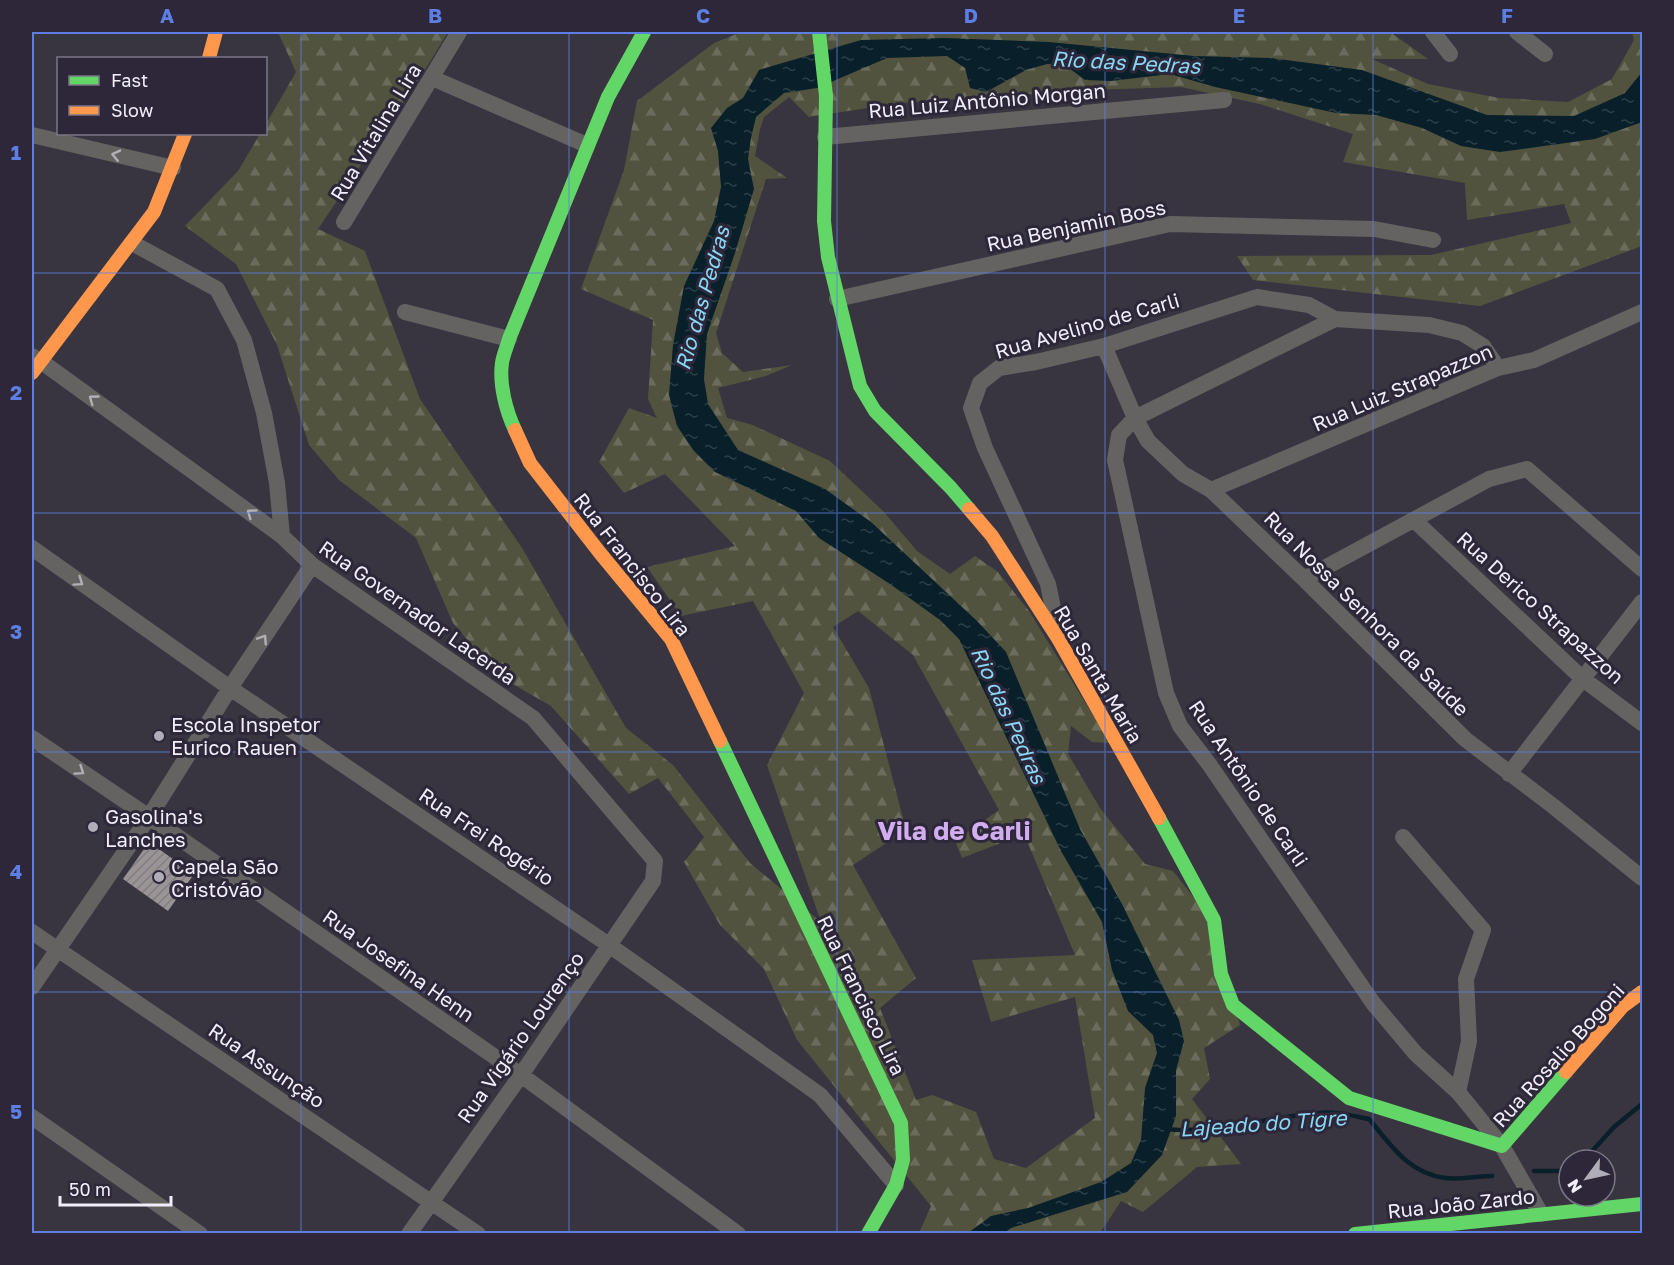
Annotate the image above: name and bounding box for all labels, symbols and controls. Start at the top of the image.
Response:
text: A [160,3,174,27]
text: B [428,3,442,27]
text: C [696,3,710,27]
text: D [964,3,978,27]
text: E [1233,3,1245,27]
text: F [1501,3,1513,27]
water label: Rio das Pedras [1051,45,1202,79]
legend [57,57,267,135]
street label: Rua Vitalina Lira [325,59,425,205]
text: Fast [111,69,148,91]
street label: Rua Luiz Antônio Morgan [867,78,1107,122]
text: Slow [111,99,154,121]
text: 1 [11,140,21,164]
one-way arrow [112,149,122,162]
street label: Rua Benjamin Boss [984,194,1168,256]
water label: Rio das Pedras [669,222,735,373]
street label: Rua Avelino de Carli [992,287,1182,363]
street label: Rua Luiz Strapazzon [1308,338,1496,436]
text: 2 [10,380,22,404]
one-way arrow [89,395,100,406]
street label: Rua Francisco Lira [570,488,696,640]
street label: Rua Nossa Senhora da Saúde [1260,506,1474,720]
one-way arrow [246,510,257,521]
street label: Rua Derico Strapazzon [1453,526,1629,688]
street label: Rua Governador Lacerda [315,535,521,689]
one-way arrow [73,575,84,586]
street label: Rua Santa Maria [1050,601,1148,747]
text: 3 [10,619,22,643]
one-way arrow [255,635,267,645]
water label: Rio das Pedras [966,642,1053,789]
street label: Rua Antônio de Carli [1184,695,1314,871]
place label: Escola Inspetor Eurico Rauen [171,712,320,759]
marker: Escola Inspetor Eurico Rauen [152,729,166,743]
one-way arrow [73,764,84,775]
street label: Rua Frei Rogério [415,782,559,890]
place label: Gasolina's Lanches [105,804,203,851]
district label: Vila de Carli [877,815,1031,846]
marker: Gasolina's Lanches [86,820,100,834]
place label: Capela São Cristóvão [171,854,279,901]
text: 4 [10,859,22,883]
marker: Capela São Cristóvão [152,870,166,884]
street label: Rua Josefina Henn [319,904,479,1026]
street label: Rua Francisco Lira [813,911,911,1079]
street label: Rua Vigário Lourenço [452,947,588,1127]
street label: Rua Rosalio Bogoni [1487,978,1629,1132]
street label: Rua Assunção [204,1017,330,1113]
text: 5 [10,1099,22,1123]
water label: Lajeado do Tigre [1179,1104,1349,1142]
north arrow [1557,1148,1617,1208]
scale bar [60,1169,171,1207]
text: N [1563,1176,1586,1197]
text: 50 m [69,1178,111,1200]
street label: Rua João Zardo [1386,1183,1536,1223]

